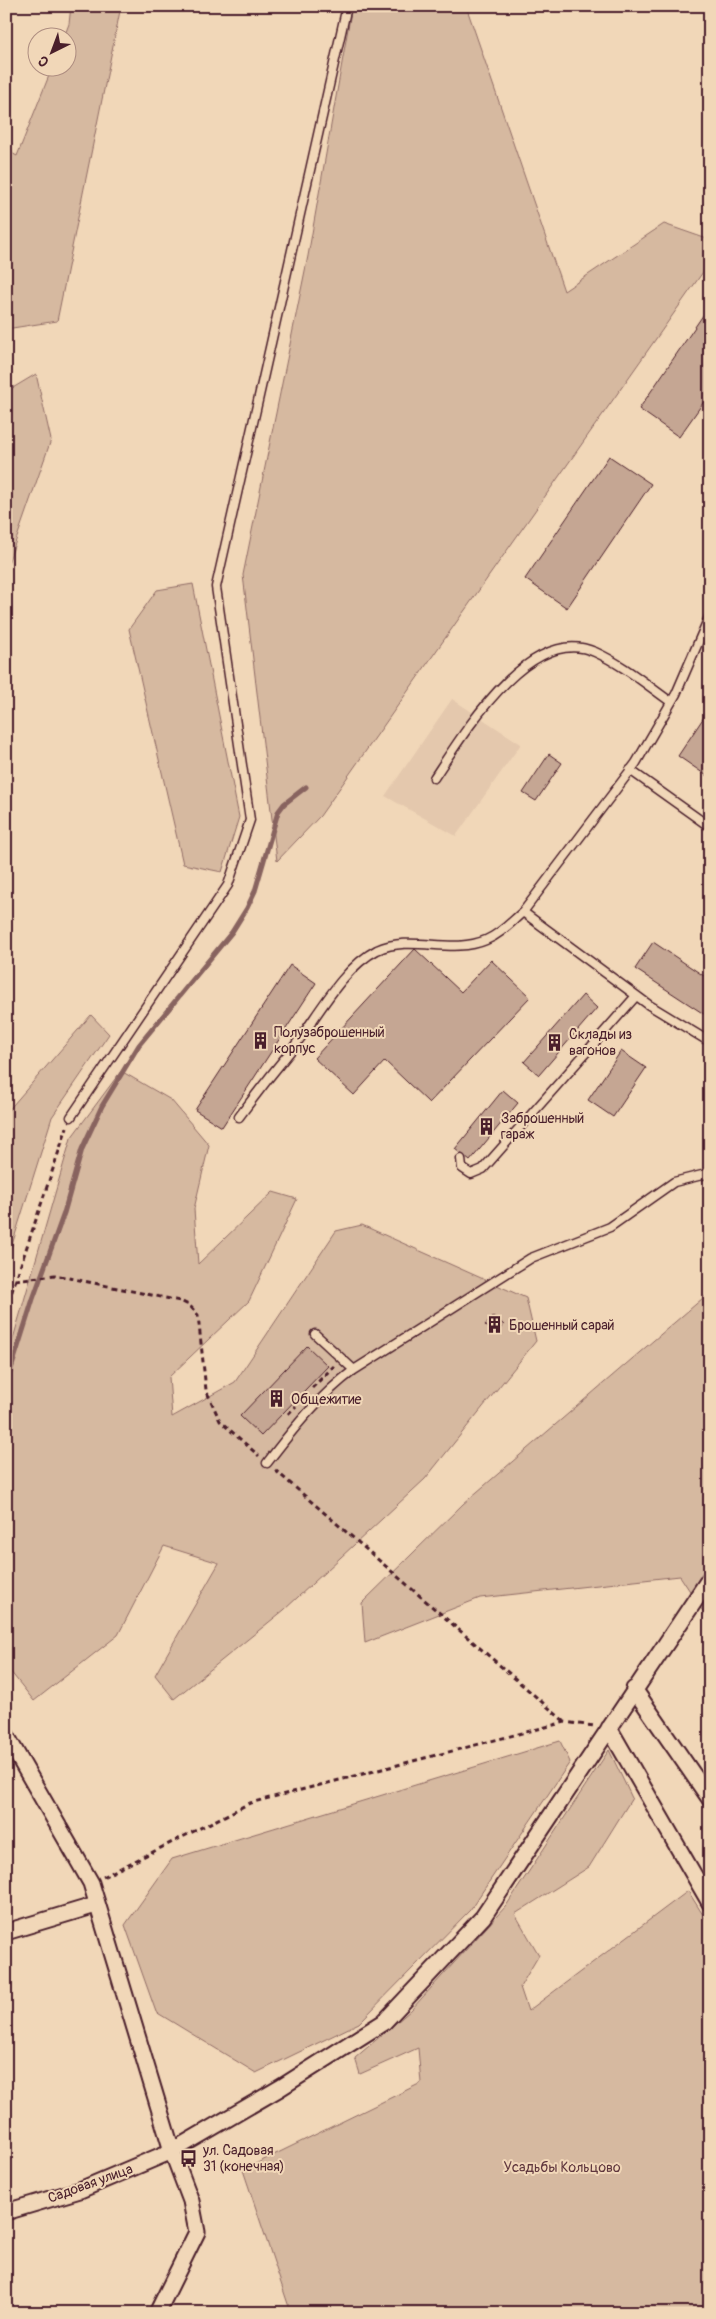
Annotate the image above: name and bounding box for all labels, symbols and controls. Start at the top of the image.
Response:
north arrow [28,28,78,78]
text: С [34,52,53,70]
place label: Полузаброшенный корпус [274,1024,385,1057]
place label: Склады из вагонов [569,1026,632,1059]
building icon: Полузаброшенный корпус [250,1030,270,1050]
building icon: Склады из вагонов [545,1032,565,1052]
place label: Заброшенный гараж [501,1110,584,1143]
building icon: Заброшенный гараж [477,1116,497,1136]
building icon: Брошенный сарай [485,1315,505,1335]
place label: Брошенный сарай [509,1317,615,1334]
building icon: Общежитие [267,1389,287,1409]
place label: Общежитие [291,1391,362,1408]
place label: ул. Садовая 31 (конечная) [202,2142,284,2175]
bus stop icon: ул. Садовая 31 (конечная) [179,2148,199,2168]
park label: Усадьбы Кольцово [503,2159,621,2176]
street label: Садовая улица [45,2160,135,2207]

